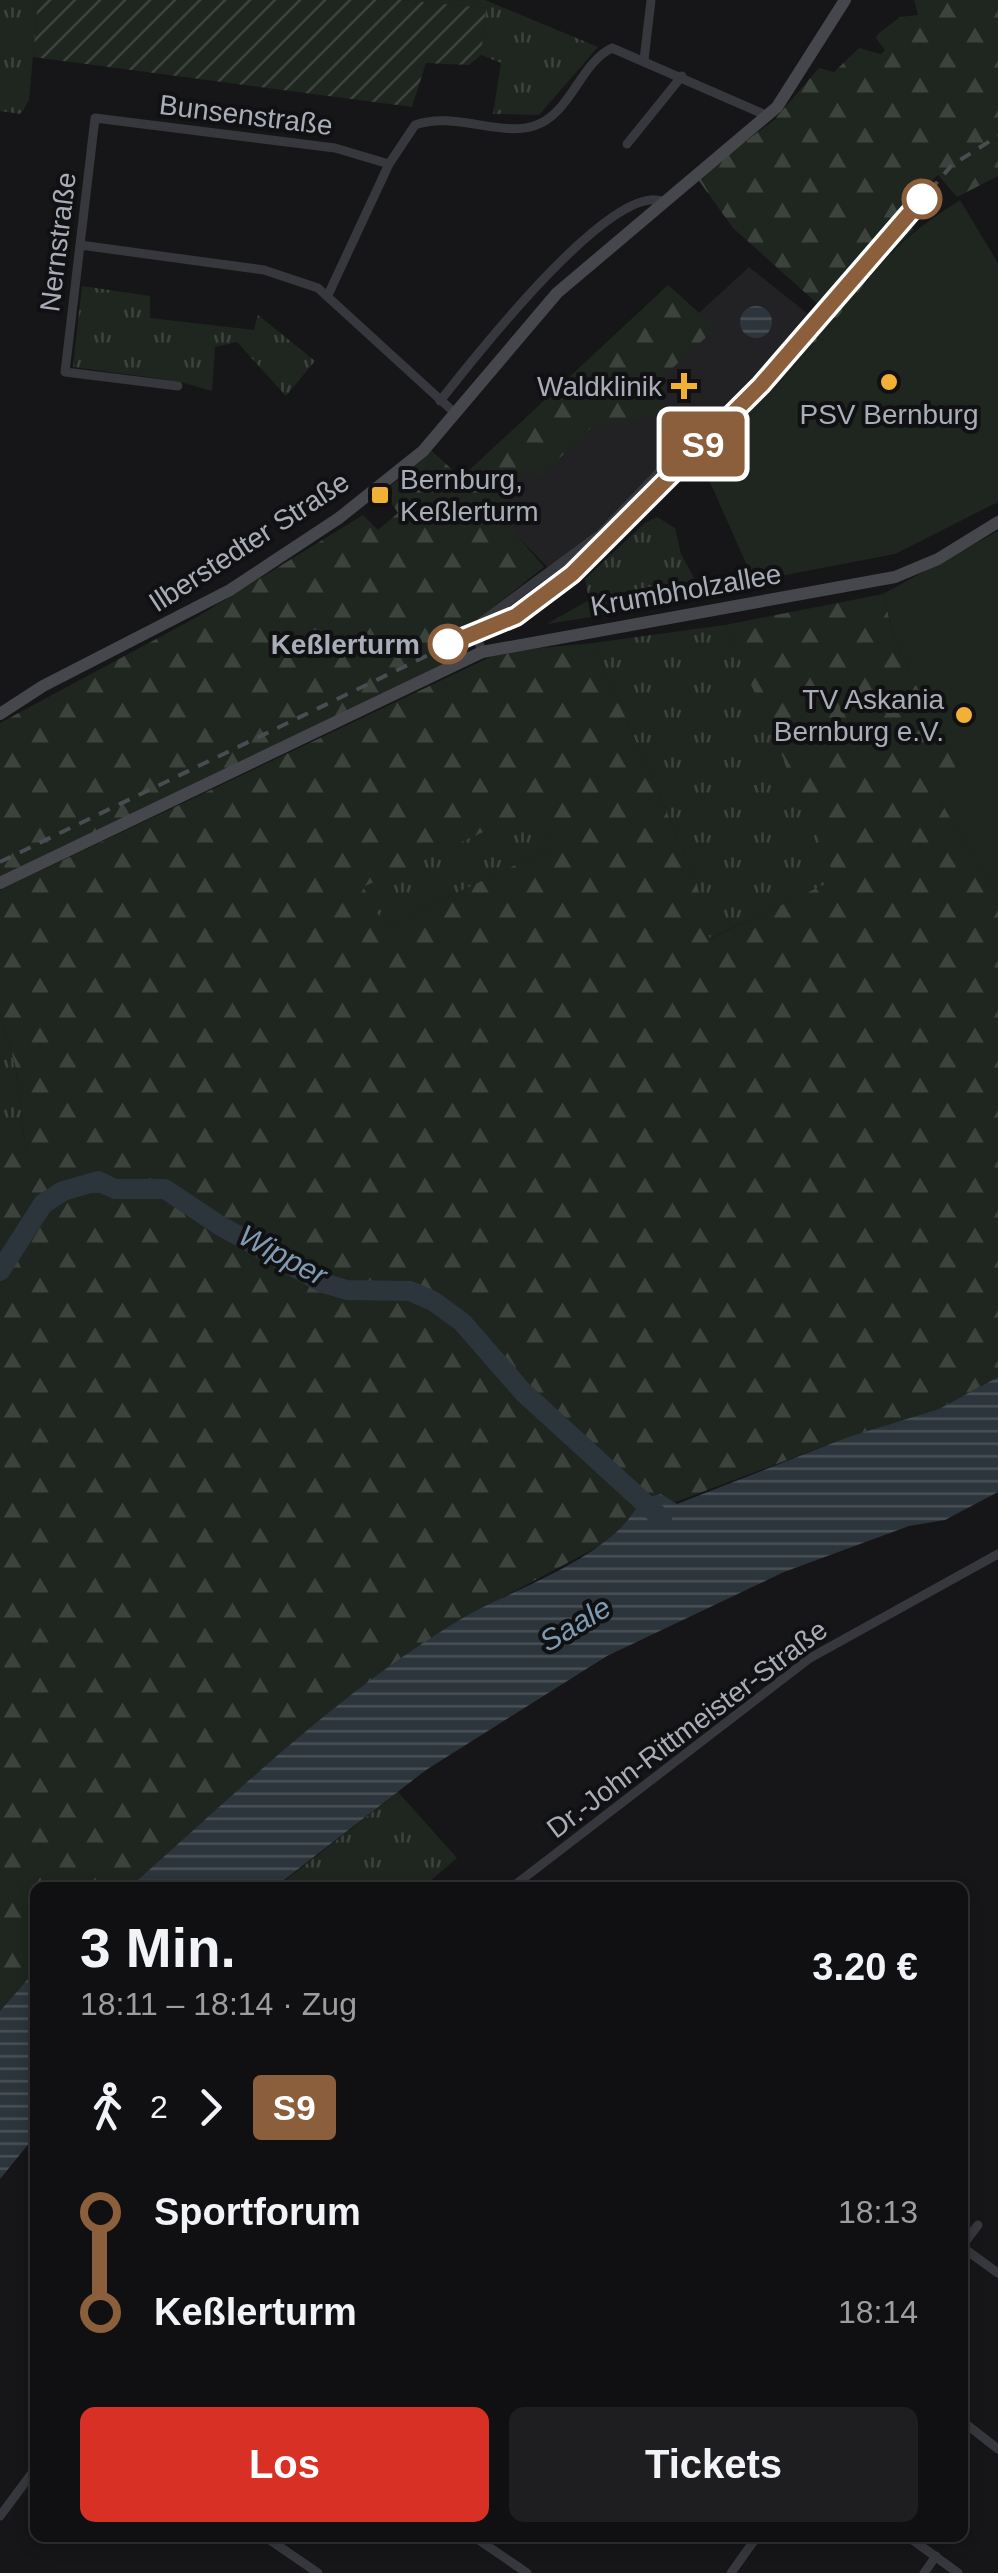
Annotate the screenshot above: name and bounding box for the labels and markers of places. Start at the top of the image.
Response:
unlabelled marker [903,180,941,218]
place label: Waldklinik [537,371,663,402]
marker: PSV Bernburg [878,371,900,393]
marker: Waldklinik [671,373,697,399]
place label: PSV Bernburg [800,399,979,430]
place label: Bernburg, Keßlerturm [400,464,538,527]
marker: Bernburg, Keßlerturm [369,484,391,506]
marker: Keßlerturm [429,625,467,663]
place label: Keßlerturm [271,629,420,660]
place label: TV Askania Bernburg e.V. [774,684,944,747]
marker: TV Askania Bernburg e.V. [953,704,975,726]

